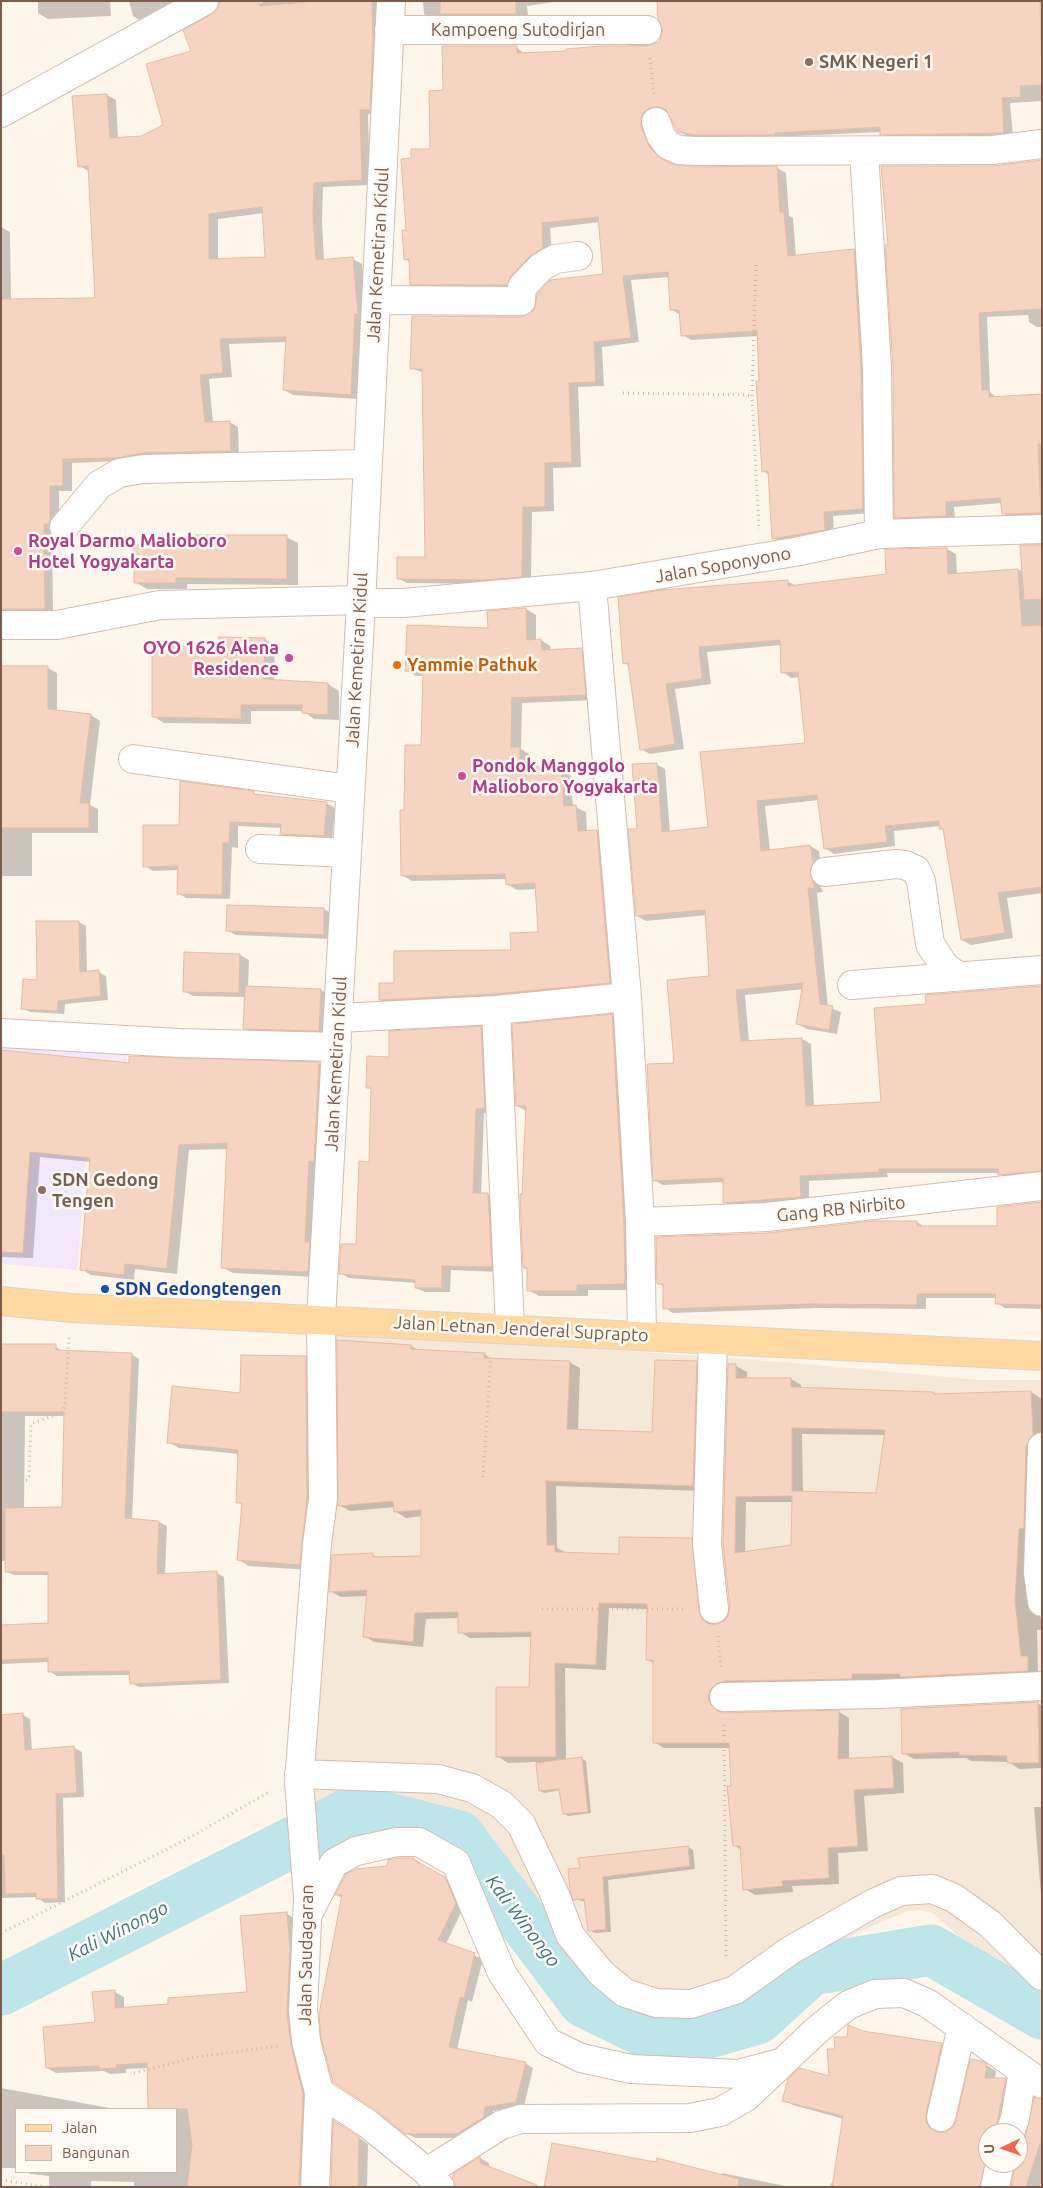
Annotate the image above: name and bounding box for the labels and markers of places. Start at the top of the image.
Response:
place label: SMK Negeri 1 [819,51,933,73]
marker: SMK Negeri 1 [803,56,815,68]
place label: Royal Darmo Malioboro Hotel Yogyakarta [28,530,227,572]
marker: Royal Darmo Malioboro Hotel Yogyakarta [12,545,24,557]
place label: OYO 1626 Alena Residence [143,637,279,680]
marker: OYO 1626 Alena Residence [283,652,295,664]
place label: Yammie Pathuk [407,654,538,676]
marker: Yammie Pathuk [391,659,403,671]
place label: Pondok Manggolo Malioboro Yogyakarta [472,755,658,798]
marker: Pondok Manggolo Malioboro Yogyakarta [456,770,468,782]
place label: SDN Gedong Tengen [52,1169,159,1212]
marker: SDN Gedong Tengen [36,1184,48,1196]
place label: SDN Gedongtengen [115,1278,281,1300]
marker: SDN Gedongtengen [99,1283,111,1295]

